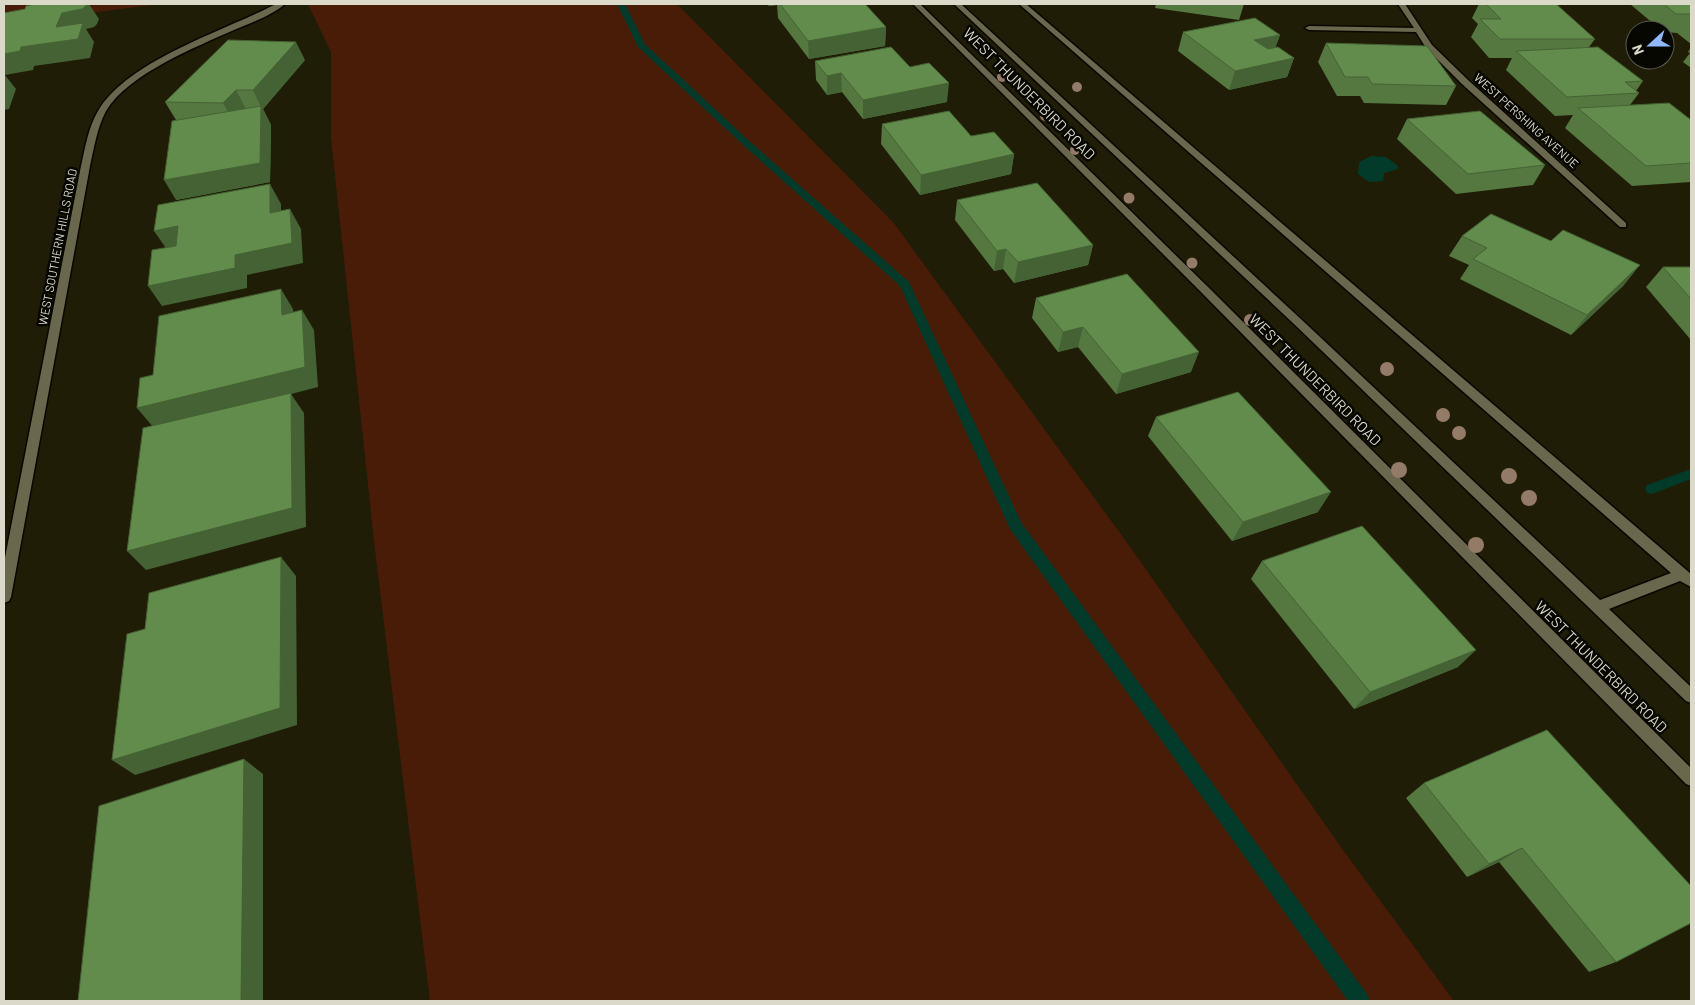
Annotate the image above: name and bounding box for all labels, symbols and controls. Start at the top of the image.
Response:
north arrow [1625,20,1675,70]
street label: WEST THUNDERBIRD ROAD [960,24,1099,163]
text: N [1628,42,1647,57]
street label: WEST PERSHING AVENUE [1472,70,1582,171]
street label: WEST SOUTHERN HILLS ROAD [35,167,79,326]
street label: WEST THUNDERBIRD ROAD [1246,310,1385,449]
street label: WEST THUNDERBIRD ROAD [1532,597,1671,736]

